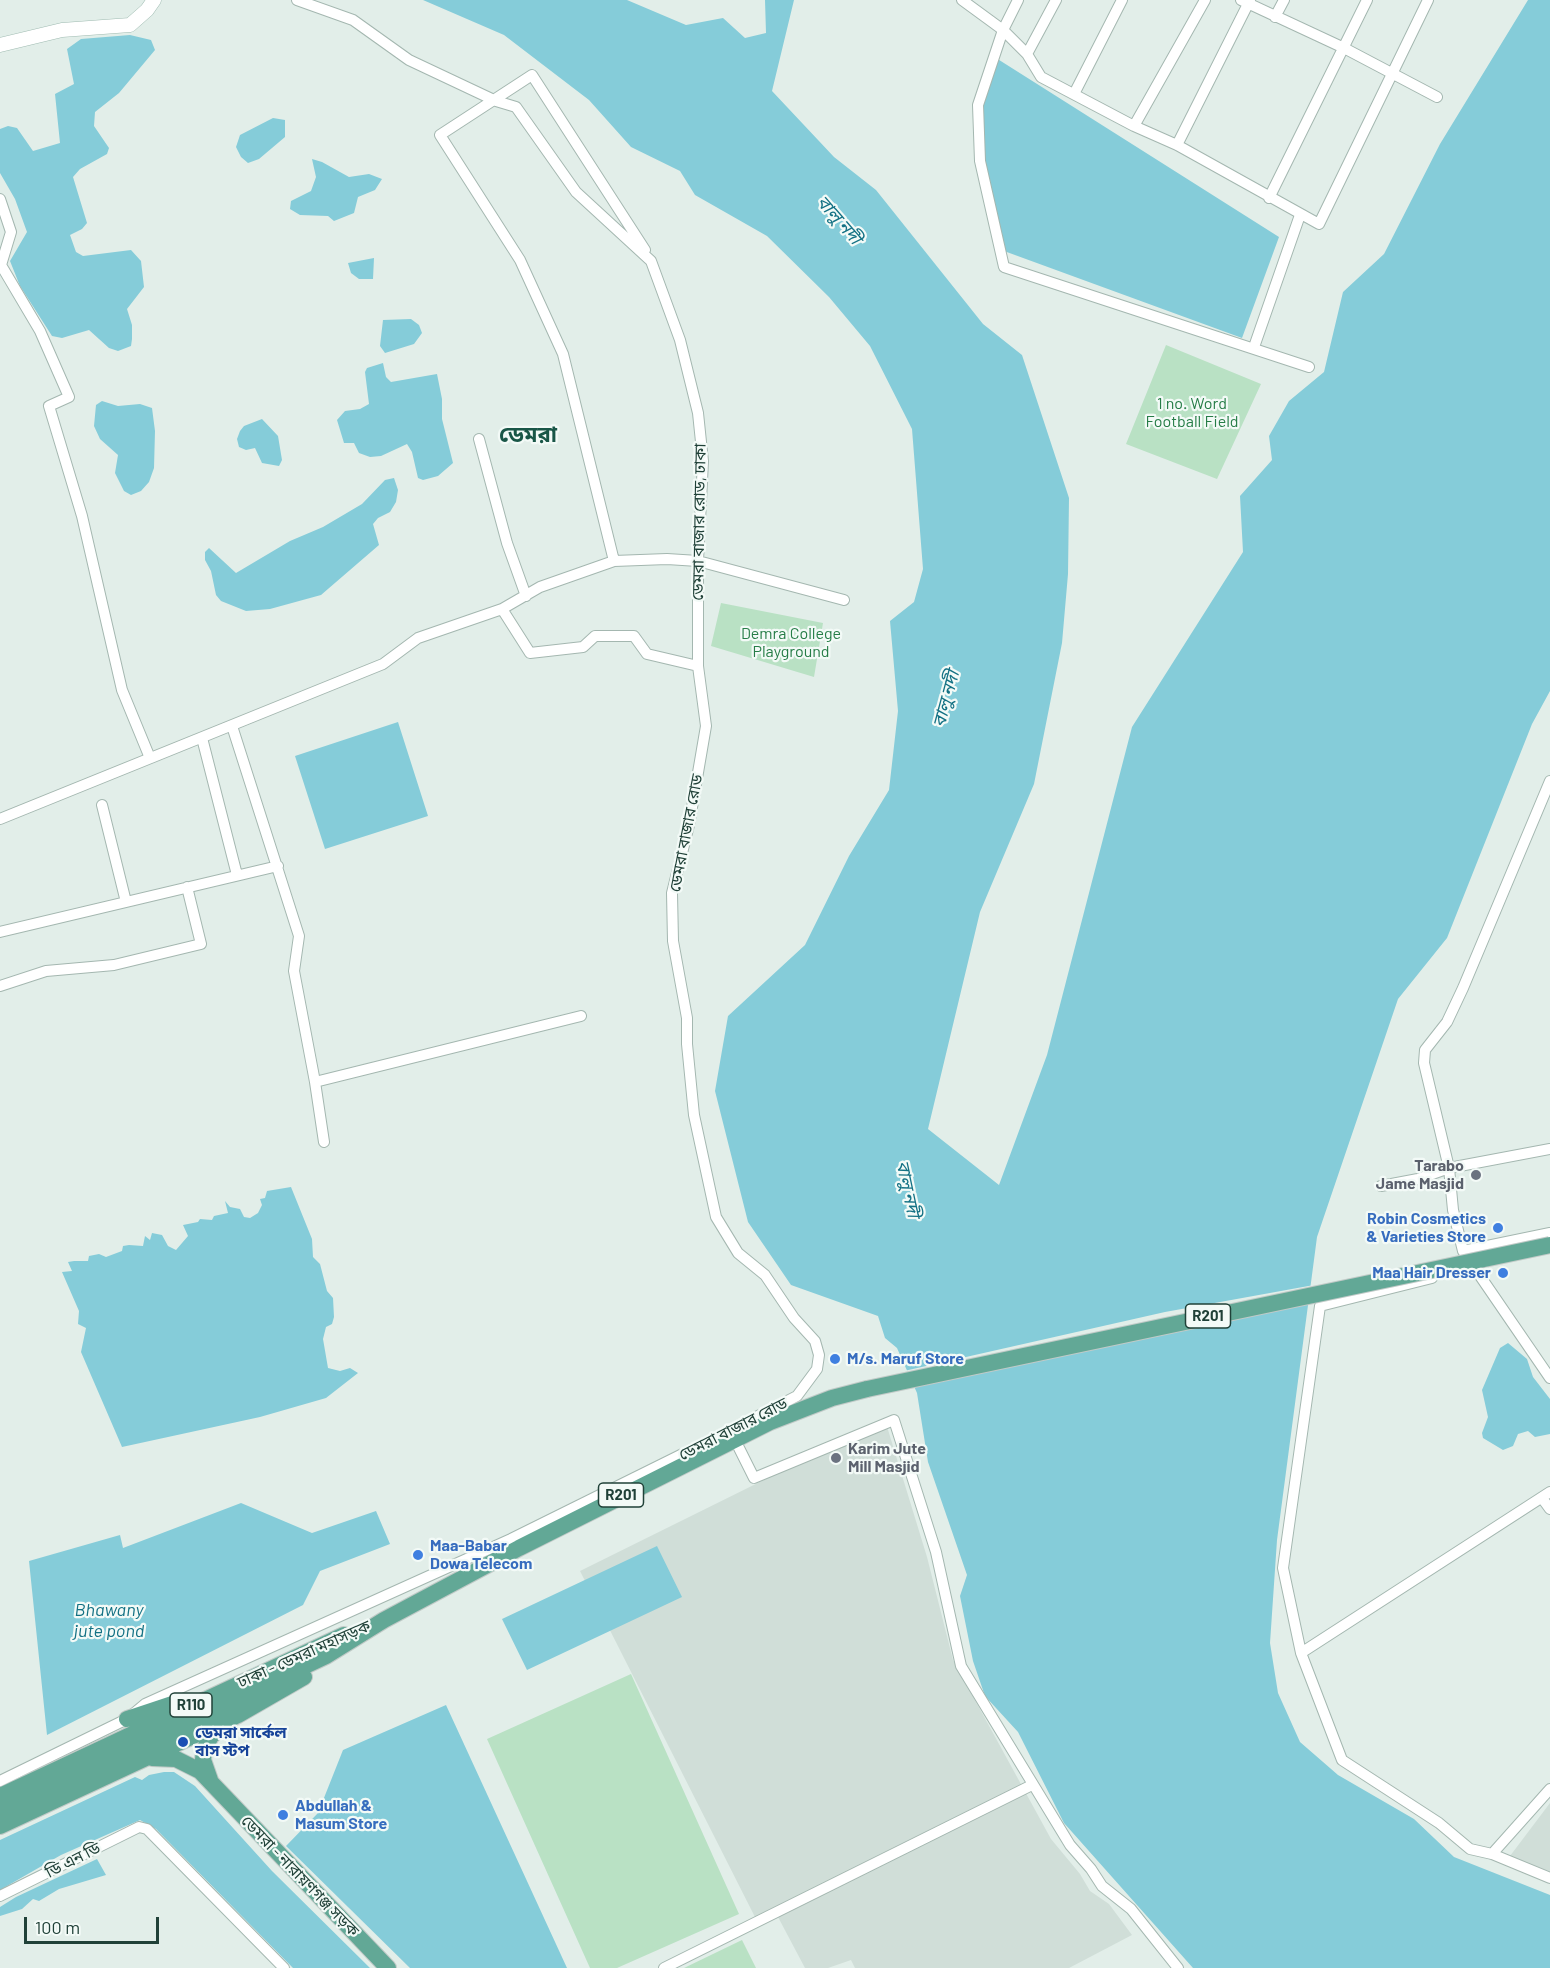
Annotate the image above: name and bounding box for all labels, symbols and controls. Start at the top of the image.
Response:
water label: বালু নদী [812,191,866,249]
park label: 1 no. Word Football Field [1145,394,1239,432]
district label: ডেমরা [499,422,557,448]
street label: ডেমরা বাজার রোড, ঢাকা [688,443,710,601]
park label: Demra College Playground [741,624,841,662]
water label: বালু নদী [928,668,964,730]
street label: ডেমরা বাজার রোড [665,773,707,893]
place label: Tarabo Jame Masjid [1376,1156,1464,1194]
water label: বালু নদী [891,1159,925,1219]
marker: Tarabo Jame Masjid [1469,1168,1483,1182]
place label: Robin Cosmetics & Varieties Store [1366,1209,1486,1247]
marker: Robin Cosmetics & Varieties Store [1491,1221,1505,1235]
place label: Maa Hair Dresser [1372,1263,1491,1283]
marker: Maa Hair Dresser [1496,1266,1510,1280]
road number: R201 [1186,1304,1230,1328]
place label: M/s. Maruf Store [847,1349,964,1369]
marker: M/s. Maruf Store [828,1352,842,1366]
street label: ডেমরা বাজার রোড [675,1393,791,1465]
place label: Karim Jute Mill Masjid [848,1439,926,1477]
marker: Karim Jute Mill Masjid [829,1451,843,1465]
road number: R201 [598,1483,644,1507]
place label: Maa-Babar Dowa Telecom [430,1536,532,1574]
marker: Maa-Babar Dowa Telecom [411,1548,425,1562]
water label: Bhawany jute pond [74,1599,144,1642]
street label: ঢাকা - ডেমরা মহাসড়ক [234,1616,374,1692]
road number: R110 [170,1693,212,1717]
place label: ডেমরা সার্কেল বাস স্টপ [195,1723,287,1761]
marker: ডেমরা সার্কেল বাস স্টপ [176,1735,190,1749]
place label: Abdullah & Masum Store [295,1796,387,1834]
marker: Abdullah & Masum Store [276,1808,290,1822]
street label: ডেমরা - নারায়ণগঞ্জ সড়ক [237,1811,363,1941]
street label: ডি এন ডি [42,1838,104,1882]
scale bar [27,1905,162,1943]
text: 100 m [35,1916,80,1938]

